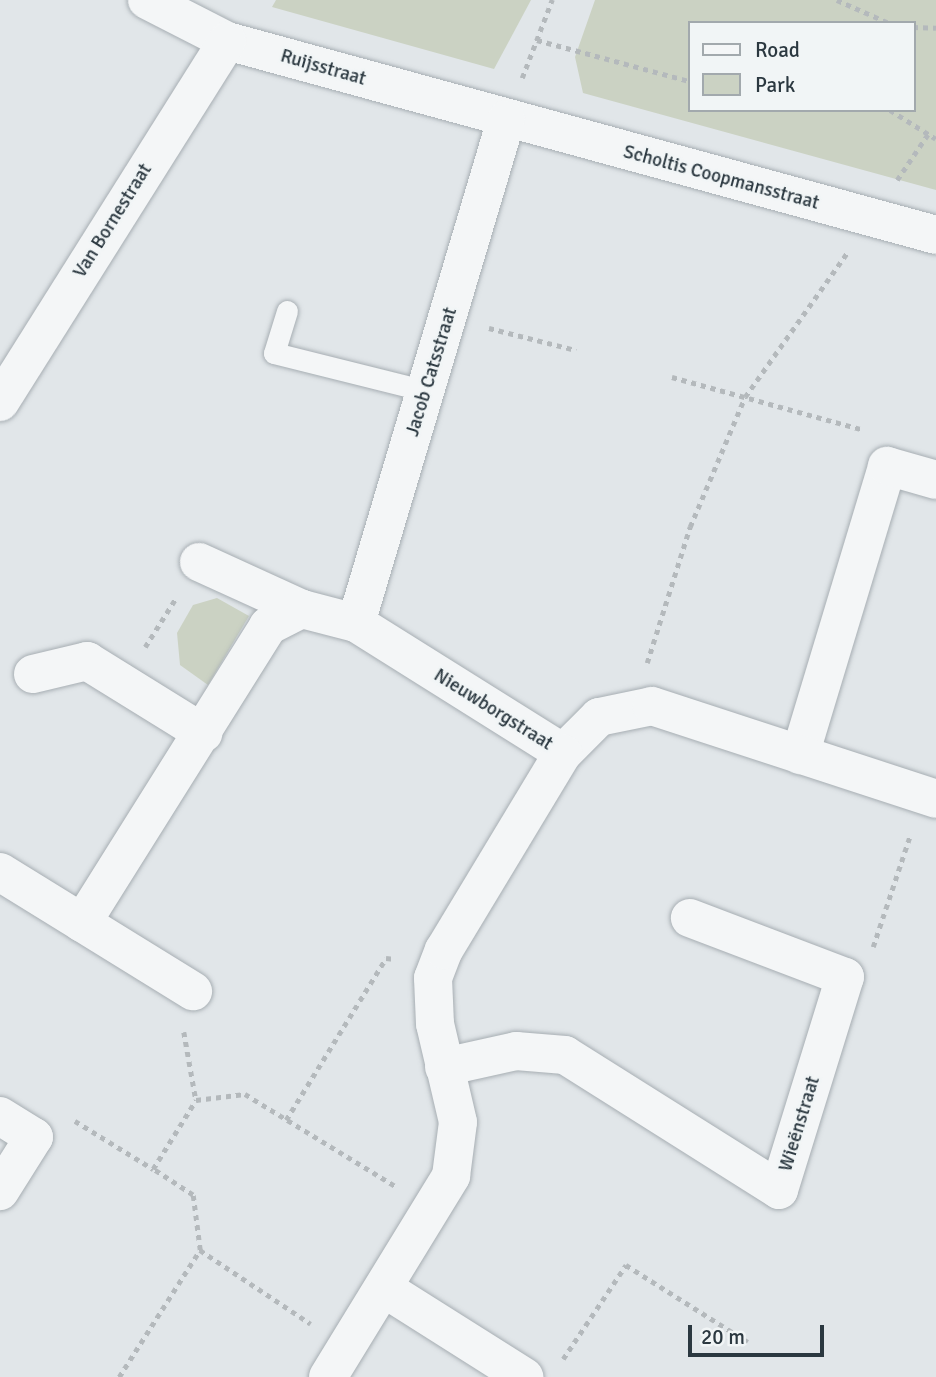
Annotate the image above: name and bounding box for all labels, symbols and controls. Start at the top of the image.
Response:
legend [688,21,915,112]
text: Road [755,37,800,63]
street label: Ruijsstraat [278,45,368,91]
text: Park [755,72,795,98]
street label: Scholtis Coopmansstraat [621,141,821,215]
street label: Van Bornestraat [69,160,157,282]
street label: Jacob Catsstraat [402,305,462,439]
street label: Nieuwborgstraat [429,664,557,756]
street label: Wieënstraat [775,1074,825,1174]
scale bar [691,1310,828,1354]
text: 20 m [701,1324,745,1350]

